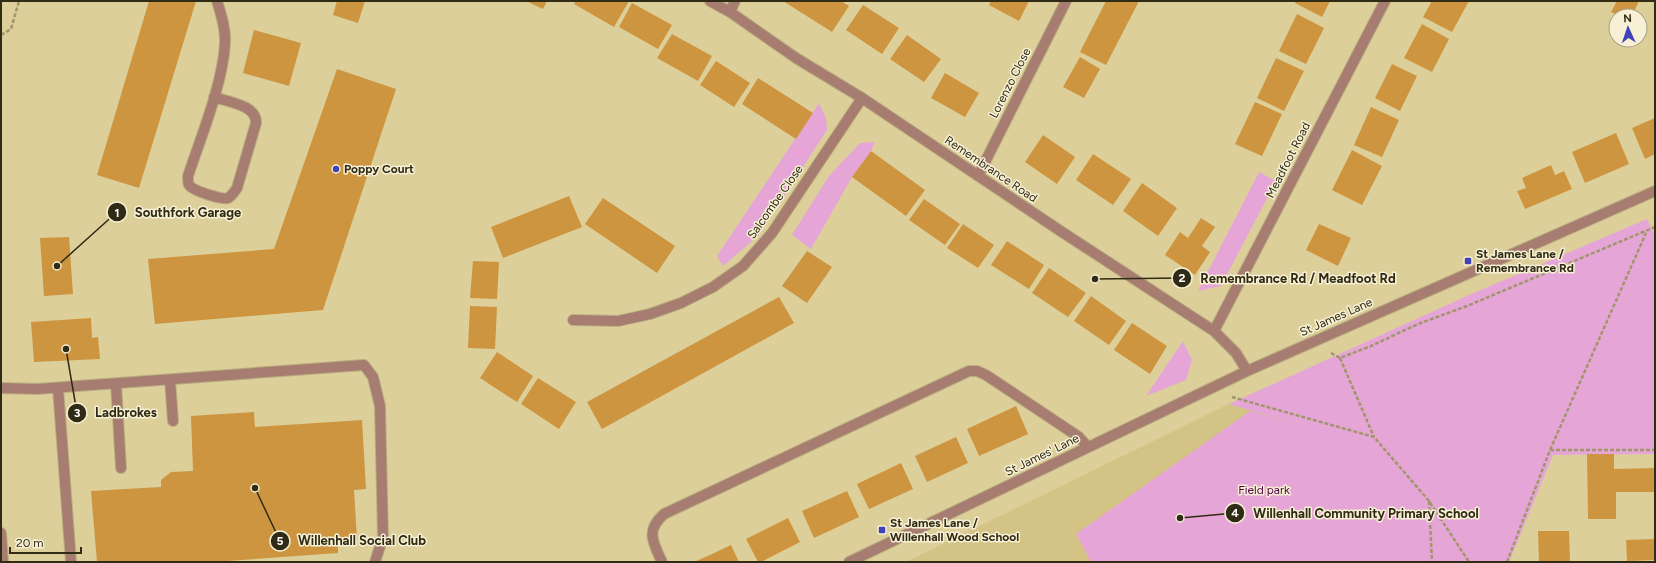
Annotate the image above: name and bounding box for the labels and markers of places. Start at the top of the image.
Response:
place label: Poppy Court [344,162,414,176]
marker: Poppy Court [331,164,341,174]
callout: Southfork Garage [107,200,249,225]
place label: St James Lane / Remembrance Rd [1476,247,1574,275]
marker: St James Lane / Remembrance Rd [1463,256,1473,266]
callout: Remembrance Rd / Meadfoot Rd [1172,266,1404,291]
callout: Ladbrokes [67,400,165,425]
callout: Willenhall Community Primary School [1225,501,1487,526]
place label: St James Lane / Willenhall Wood School [890,516,1019,544]
marker: St James Lane / Willenhall Wood School [877,525,887,535]
callout: Willenhall Social Club [270,528,434,553]

